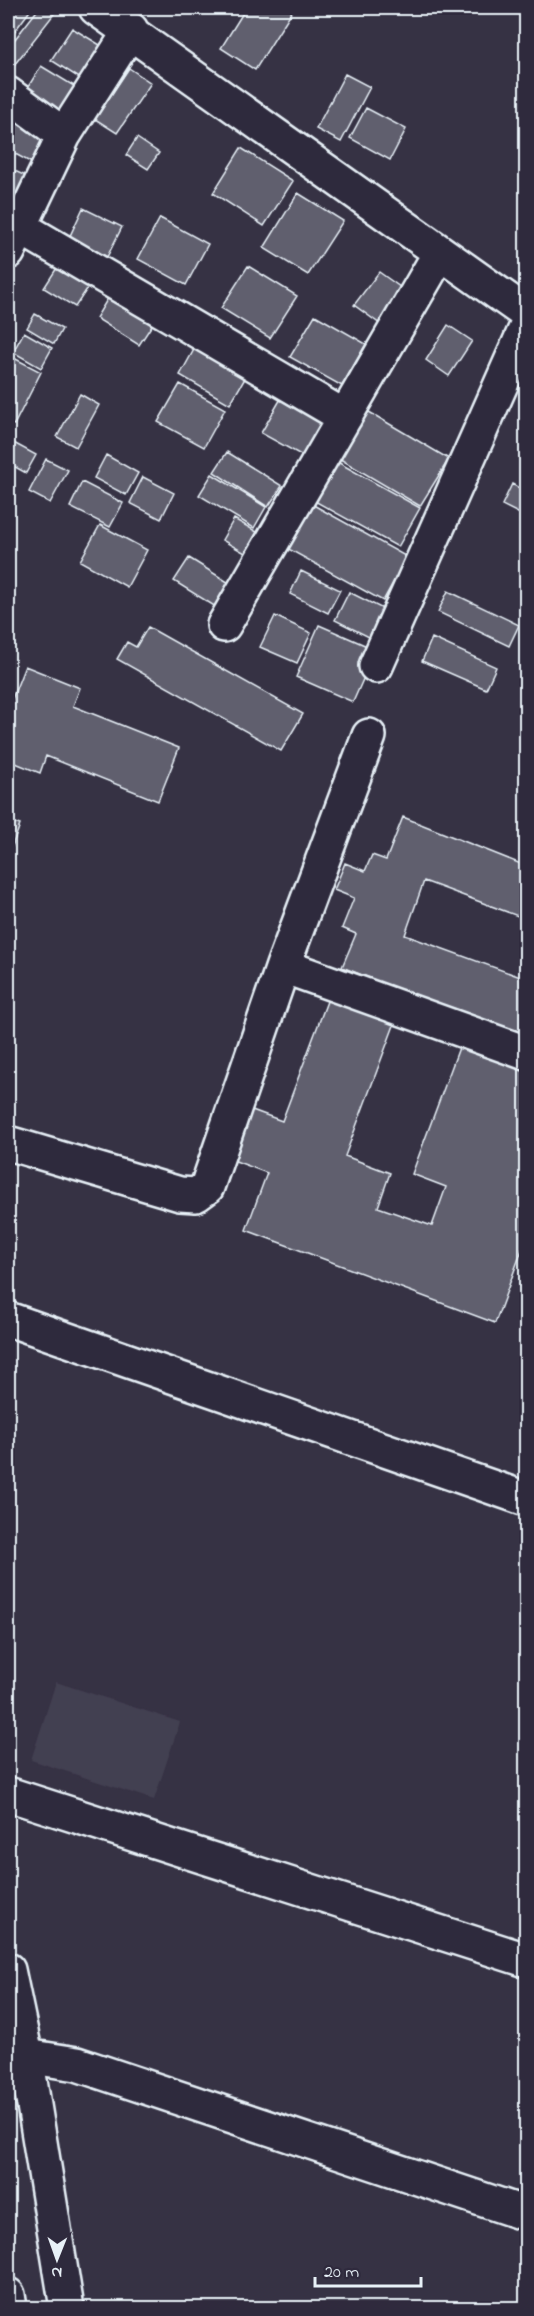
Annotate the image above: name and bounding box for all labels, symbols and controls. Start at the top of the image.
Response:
north arrow [27,2229,87,2289]
scale bar [315,2250,422,2288]
text: N [51,2260,62,2284]
text: 20 m [324,2260,359,2286]

